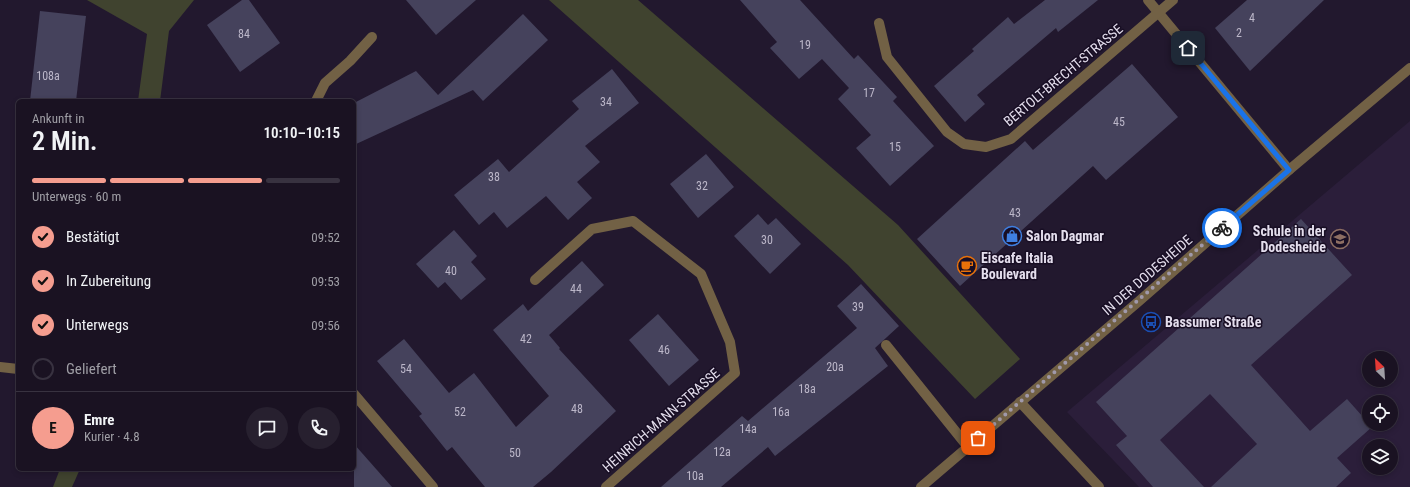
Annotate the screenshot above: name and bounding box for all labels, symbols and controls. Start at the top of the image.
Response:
house number: 4 [1249,11,1255,25]
street label: BERTOLT-BRECHT-STRASSE [1000,21,1126,129]
house number: 2 [1236,26,1242,40]
house number: 84 [238,27,250,41]
pin [1171,31,1205,65]
icon: home [1177,37,1199,59]
house number: 19 [799,38,811,52]
house number: 108a [36,69,60,83]
house number: 17 [863,86,875,100]
house number: 34 [600,95,612,109]
text: Ankunft in [32,111,84,126]
house number: 45 [1113,115,1125,129]
text: 10:10–10:15 [263,124,340,142]
text: 2 Min. [32,126,97,156]
house number: 15 [889,140,901,154]
house number: 38 [488,170,500,184]
house number: 32 [696,179,708,193]
text: Unterwegs · 60 m [32,189,121,204]
house number: 43 [1009,206,1021,220]
courier [1202,208,1242,248]
icon: bike [1211,217,1233,239]
place label: Schule in der Dodesheide [1253,223,1326,255]
shop icon: Salon Dagmar [1001,225,1023,247]
icon: check [32,226,54,248]
text: Bestätigt [66,228,119,246]
place label: Salon Dagmar [1026,228,1104,244]
school or university icon: Schule in der Dodesheide [1329,228,1351,250]
text: 09:52 [311,230,340,245]
street label: IN DER DODESHEIDE [1099,232,1195,318]
house number: 30 [761,233,773,247]
place label: Eiscafe Italia Boulevard [981,250,1054,282]
cafe icon: Eiscafe Italia Boulevard [956,255,978,277]
house number: 40 [445,264,457,278]
icon: check [32,270,54,292]
text: In Zubereitung [66,272,151,290]
text: 09:53 [311,274,340,289]
house number: 44 [570,282,582,296]
house number: 39 [852,300,864,314]
bus stop icon: Bassumer Straße [1140,311,1162,333]
icon: check [32,314,54,336]
place label: Bassumer Straße [1165,314,1262,330]
text: Unterwegs [66,316,129,334]
text: 09:56 [311,318,340,333]
house number: 42 [520,332,532,346]
house number: 46 [658,343,670,357]
north arrow [1362,351,1398,387]
map controls [1362,351,1398,475]
text: Geliefert [66,360,117,378]
house number: 20a [826,360,844,374]
house number: 54 [400,362,412,376]
street label: HEINRICH-MANN-STRASSE [599,365,723,475]
house number: 18a [798,382,816,396]
button: locate [1362,395,1398,431]
house number: 48 [571,402,583,416]
house number: 52 [454,405,466,419]
house number: 16a [772,405,790,419]
button: chat [246,407,288,449]
button: phone [298,407,340,449]
text: Emre [84,411,115,429]
text: E [49,419,57,437]
pin [961,421,995,455]
house number: 14a [739,422,757,436]
icon: bag [967,427,989,449]
text: Kurier · 4.8 [84,429,140,444]
button: layers [1362,439,1398,475]
house number: 12a [713,445,731,459]
house number: 50 [509,446,521,460]
house number: 10a [686,469,704,483]

